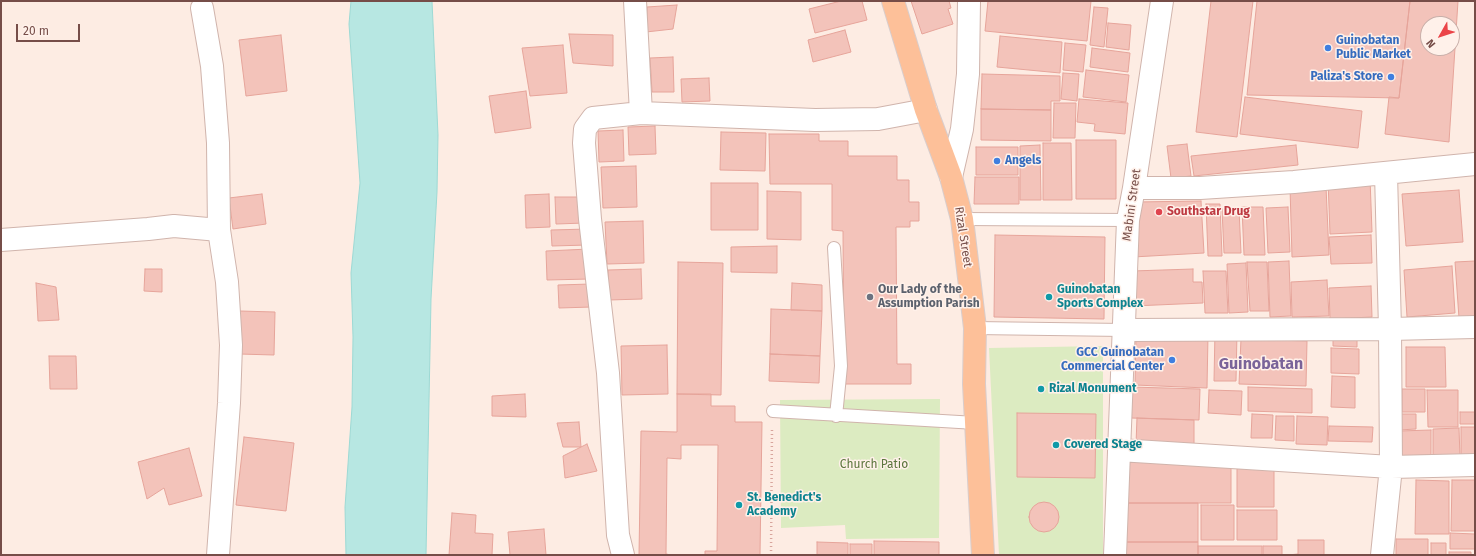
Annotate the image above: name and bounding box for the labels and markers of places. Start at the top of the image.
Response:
place label: Guinobatan Public Market [1336,34,1411,62]
marker: Guinobatan Public Market [1323,43,1333,53]
place label: Paliza's Store [1310,70,1383,84]
marker: Paliza's Store [1386,72,1396,82]
place label: Angels [1005,154,1041,168]
marker: Angels [992,156,1002,166]
place label: Southstar Drug [1167,205,1250,219]
marker: Southstar Drug [1154,207,1164,217]
place label: Our Lady of the Assumption Parish [878,283,980,311]
place label: Guinobatan Sports Complex [1057,283,1143,311]
marker: Our Lady of the Assumption Parish [865,292,875,302]
marker: Guinobatan Sports Complex [1044,292,1054,302]
place label: GCC Guinobatan Commercial Center [1061,346,1164,374]
marker: GCC Guinobatan Commercial Center [1167,355,1177,365]
place label: Rizal Monument [1049,382,1137,396]
marker: Rizal Monument [1036,384,1046,394]
place label: Covered Stage [1064,438,1142,452]
marker: Covered Stage [1051,440,1061,450]
place label: St. Benedict's Academy [747,491,821,519]
marker: St. Benedict's Academy [734,500,744,510]

